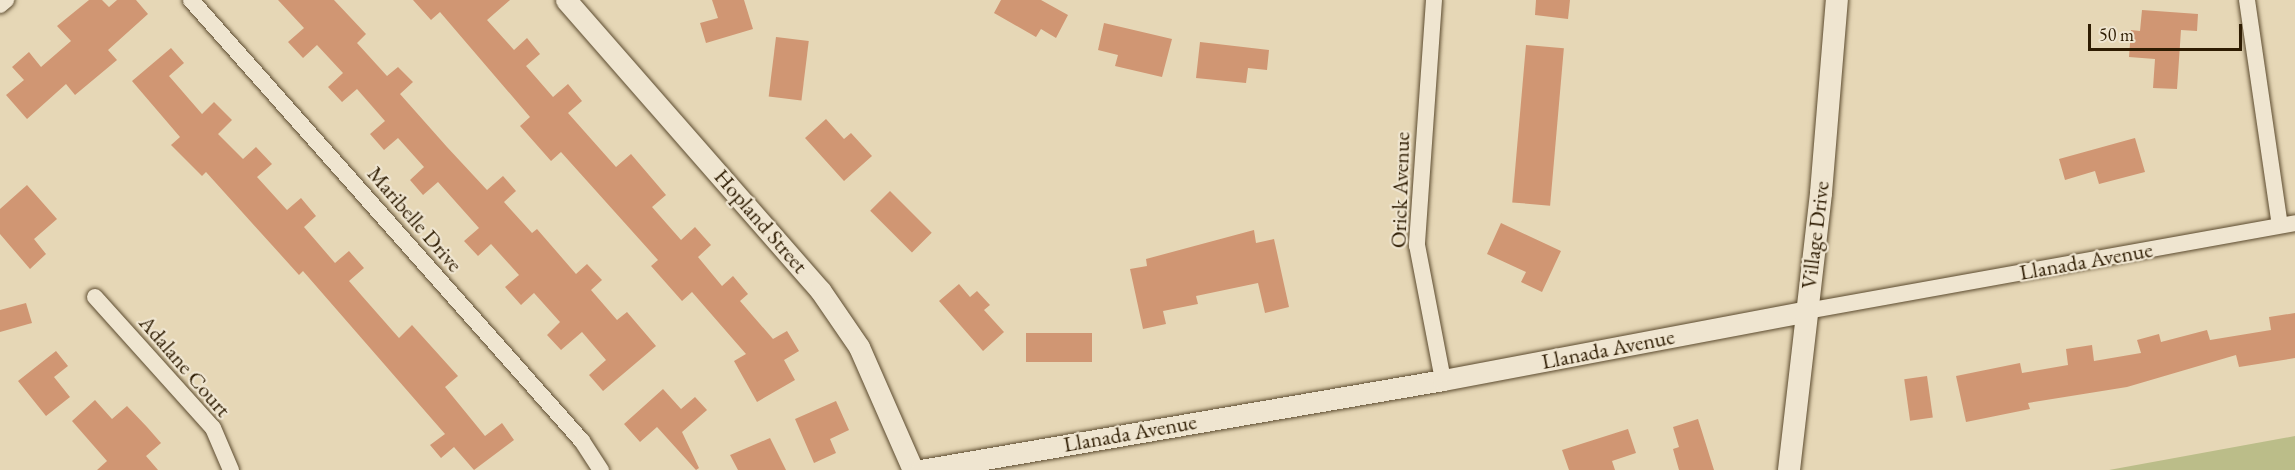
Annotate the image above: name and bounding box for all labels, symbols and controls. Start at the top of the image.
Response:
scale bar [2091,12,2246,50]
text: 50 m [2099,23,2134,46]
street label: Orick Avenue [1385,131,1415,249]
street label: Maribelle Drive [362,161,468,277]
street label: Hopland Street [709,164,813,278]
street label: Village Drive [1795,179,1835,291]
street label: Llanada Avenue [2017,236,2155,286]
street label: Adalane Court [134,310,236,422]
street label: Llanada Avenue [1539,323,1677,375]
street label: Llanada Avenue [1061,408,1199,458]

